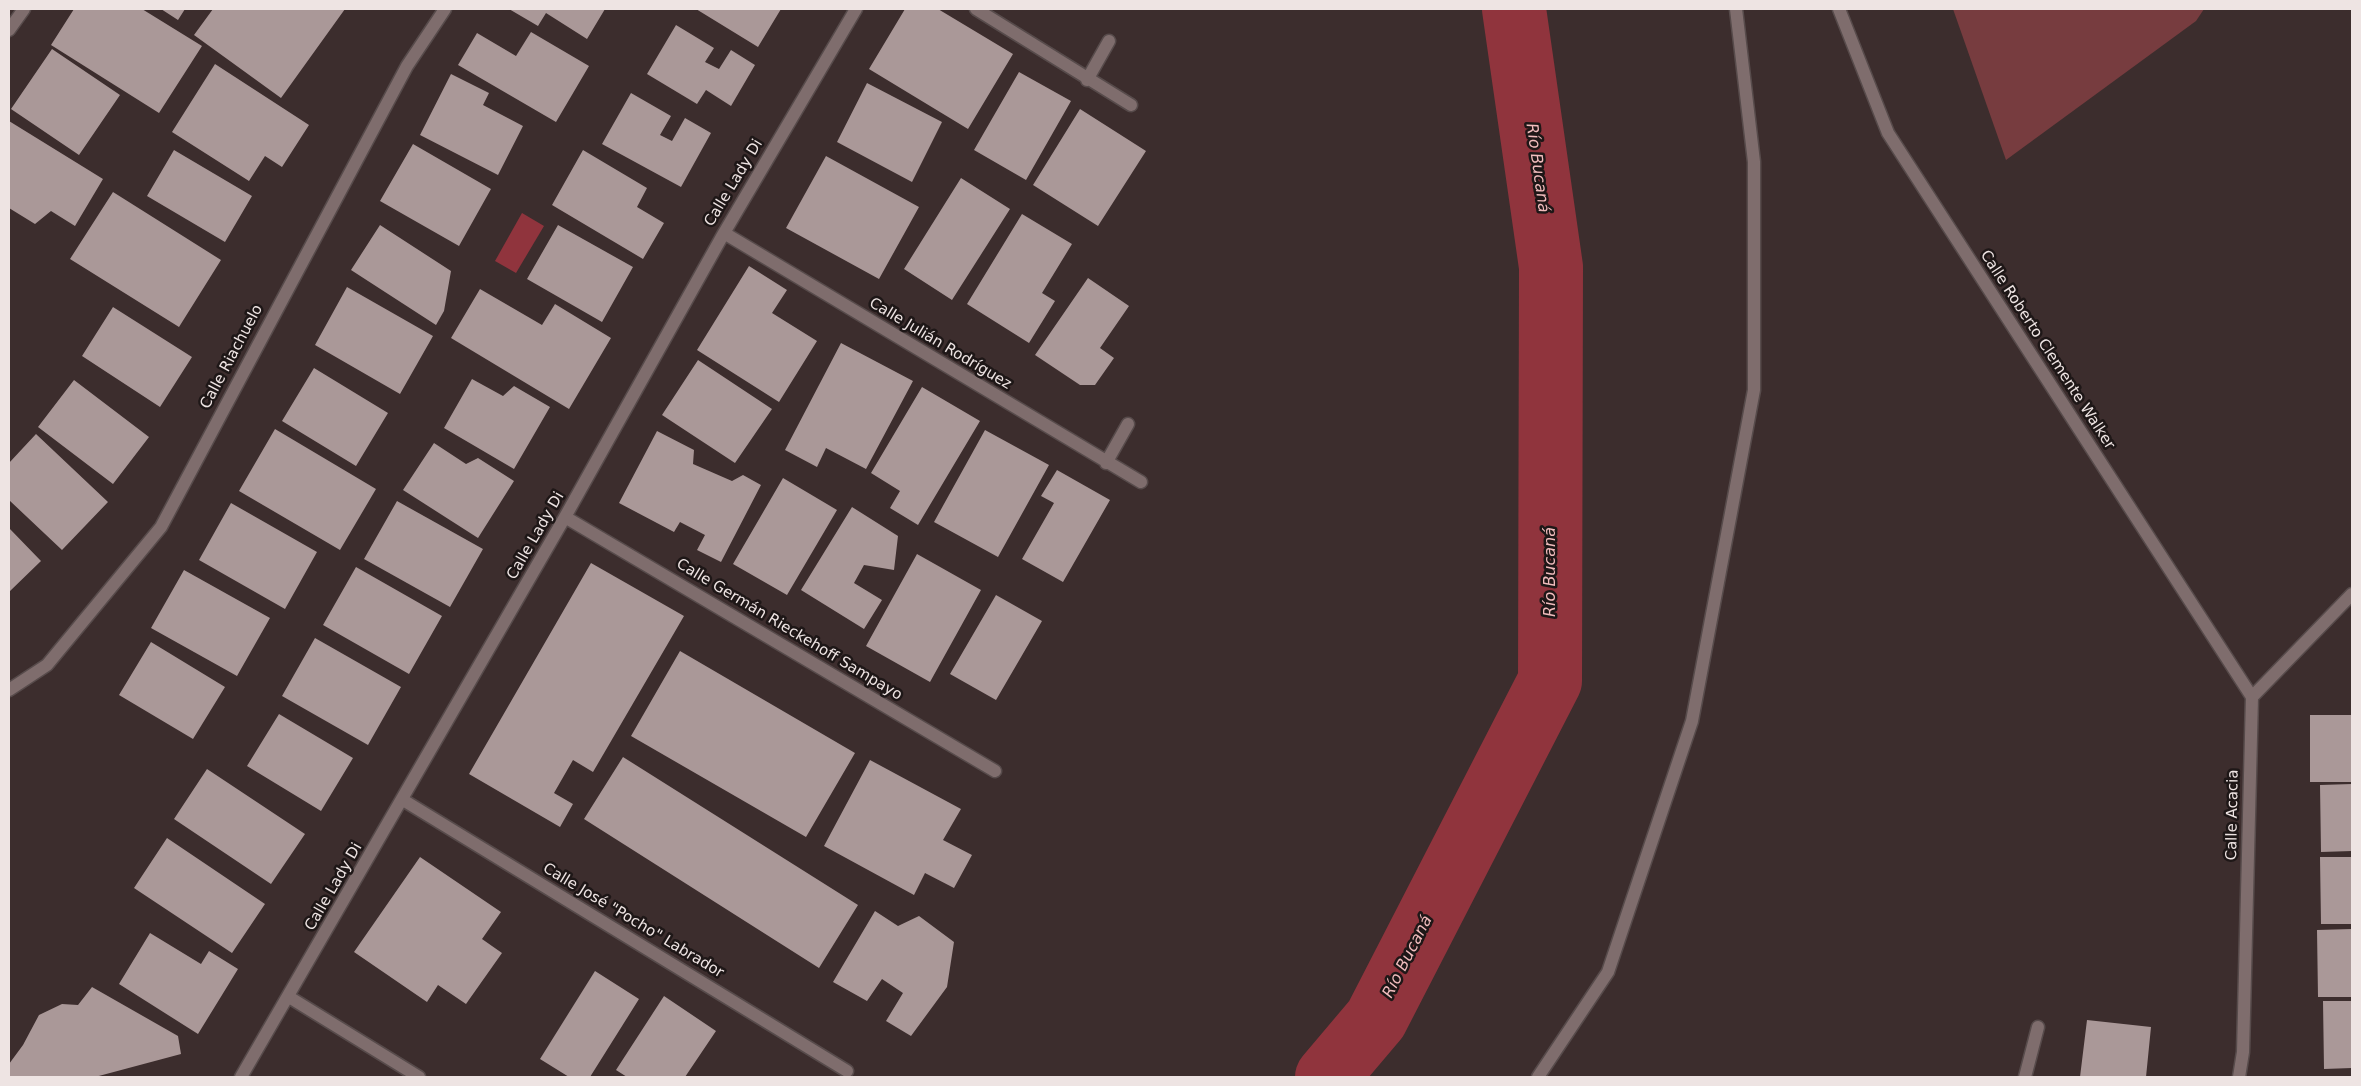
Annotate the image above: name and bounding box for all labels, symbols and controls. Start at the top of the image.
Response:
water label: Río Bucaná [1521,122,1553,214]
street label: Calle Lady Di [701,136,767,230]
street label: Calle Roberto Clemente Walker [1976,247,2118,453]
street label: Calle Julián Rodríguez [866,294,1014,394]
street label: Calle Riachuelo [197,302,267,412]
street label: Calle Lady Di [504,489,568,583]
water label: Río Bucaná [1541,527,1561,617]
street label: Calle Germán Rieckehoff Sampayo [673,555,905,705]
street label: Calle Acacia [2223,769,2243,861]
street label: Calle Lady Di [302,840,366,934]
street label: Calle José "Pocho" Labrador [539,860,727,982]
water label: Río Bucaná [1379,913,1437,1001]

